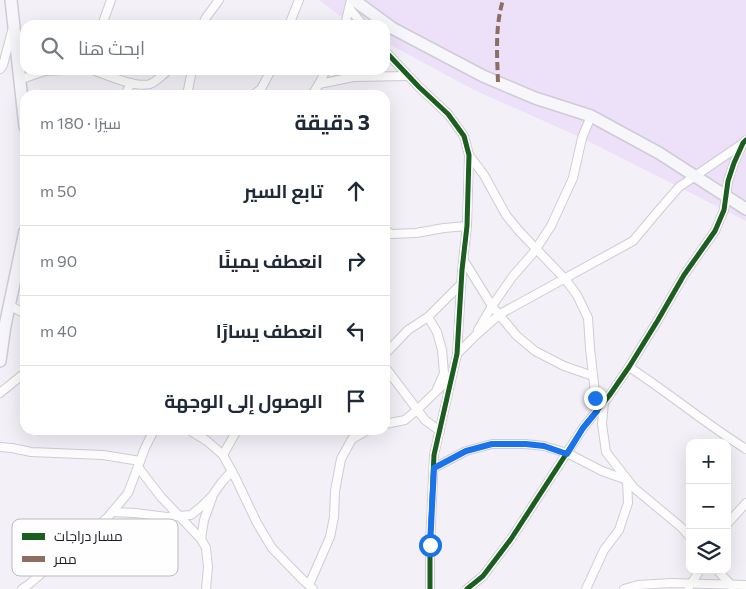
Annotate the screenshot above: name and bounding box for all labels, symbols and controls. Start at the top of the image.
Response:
search box [20,20,390,75]
icon: search [38,34,66,62]
text: ابحث هنا [78,36,145,59]
text: 3 دقيقة [294,109,370,134]
text: سيرًا · 180 m [40,113,121,132]
icon: ahead [342,177,370,205]
text: تابع السير [244,179,323,202]
text: 50 m [40,181,77,200]
icon: right [342,247,370,275]
text: انعطف يمينًا [218,249,323,272]
text: 90 m [40,251,77,270]
icon: left [342,317,370,345]
text: انعطف يسارًا [216,319,323,342]
text: 40 m [40,321,77,340]
icon: arrive [342,387,370,415]
route end [584,387,607,410]
text: الوصول إلى الوجهة [164,389,323,412]
map controls [686,439,731,574]
button: + [686,439,731,484]
button: − [686,484,731,529]
legend [12,519,178,576]
text: مسار دراجات [54,527,123,544]
button: layers [686,529,731,574]
route start [419,534,442,557]
text: ممر [53,550,77,567]

